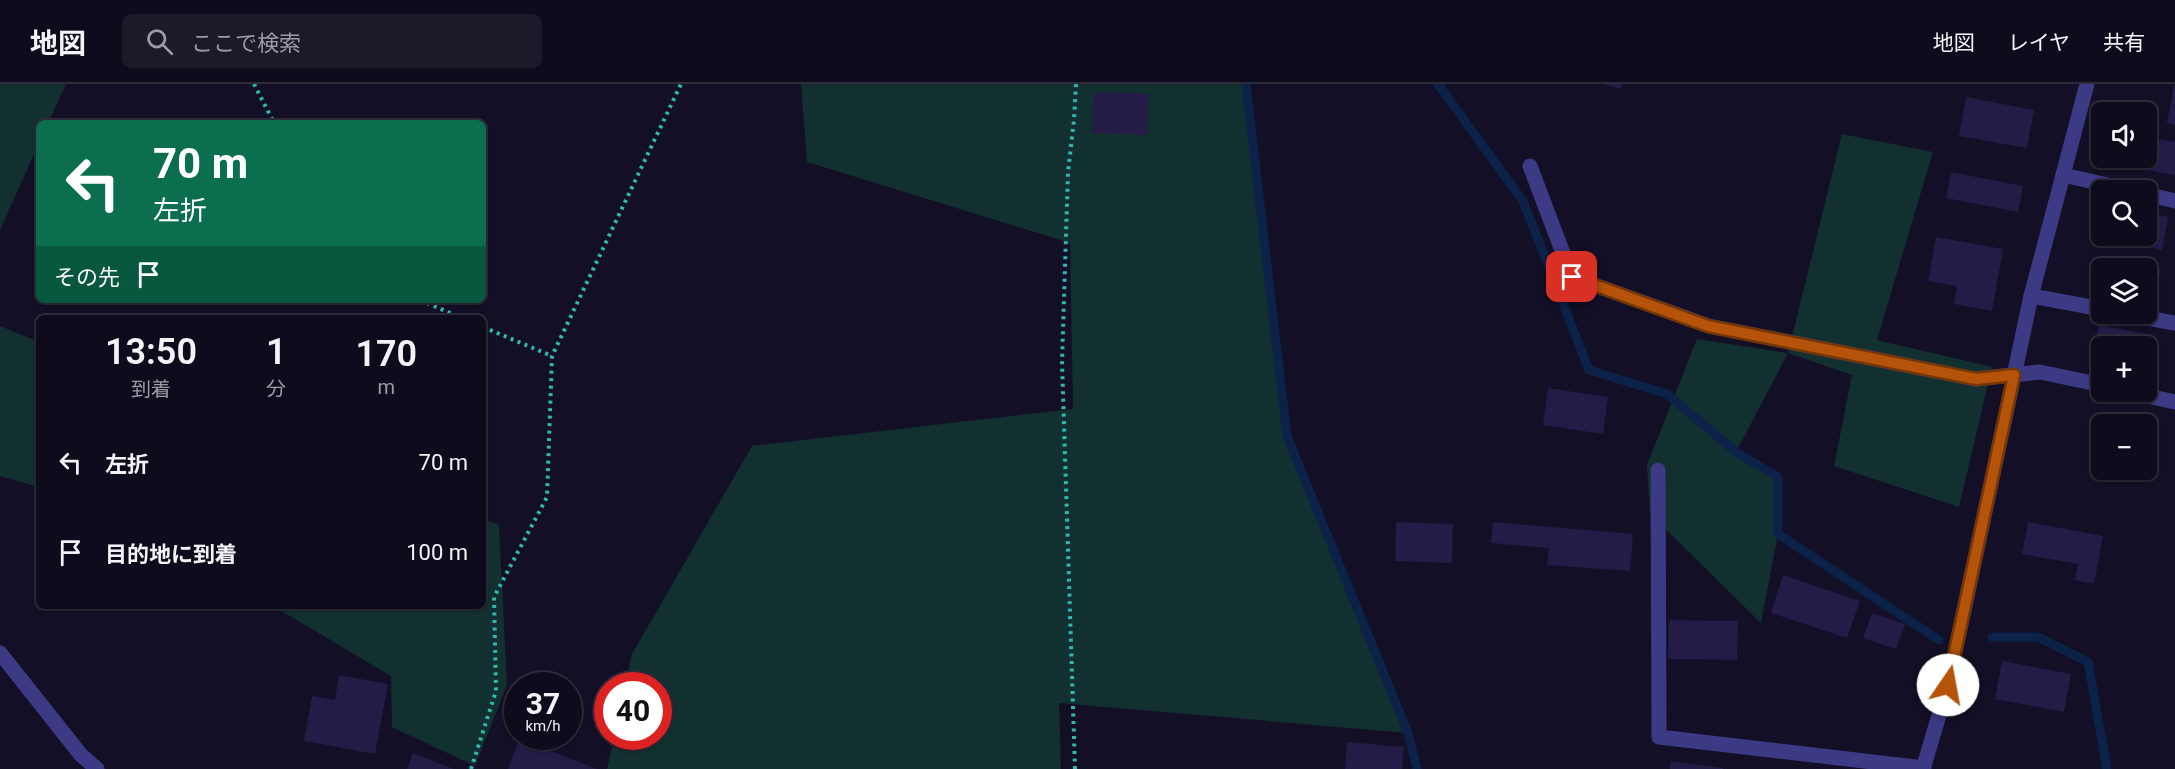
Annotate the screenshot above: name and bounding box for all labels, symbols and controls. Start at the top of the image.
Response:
search box [122,14,542,68]
icon: search [143,25,176,58]
text: 地図 [30,27,86,60]
text: ここで検索 [191,31,301,56]
text: 地図 [1933,31,1975,55]
text: レイヤ [2008,31,2070,55]
text: 共有 [2103,31,2145,55]
map controls [2091,102,2157,480]
button: sound [2091,102,2157,168]
text: 70 m [153,139,248,188]
icon: left [54,144,132,222]
button: search [2091,180,2157,246]
text: 左折 [153,195,207,227]
pin [1546,251,1597,302]
icon: arrive [132,258,165,291]
button: layers [2091,258,2157,324]
icon: arrive [1555,260,1588,293]
text: その先 [54,265,120,290]
text: 13:50 [105,331,197,373]
text: 1 [266,331,286,373]
text: 170 [355,333,417,375]
button: + [2091,336,2157,402]
text: m [377,375,395,399]
text: 到着 [131,377,171,401]
text: 分 [266,377,286,401]
button: − [2091,414,2157,480]
icon: left [54,446,87,479]
text: 70 m [419,450,468,475]
text: 左折 [105,452,149,477]
icon: arrive [54,536,87,569]
text: 100 m [406,540,468,565]
text: 目的地に到着 [105,542,237,567]
position arrow [1916,653,1980,717]
speed limit sign: 40 [594,672,672,750]
text: 37 [526,686,560,721]
text: km/h [525,717,561,735]

